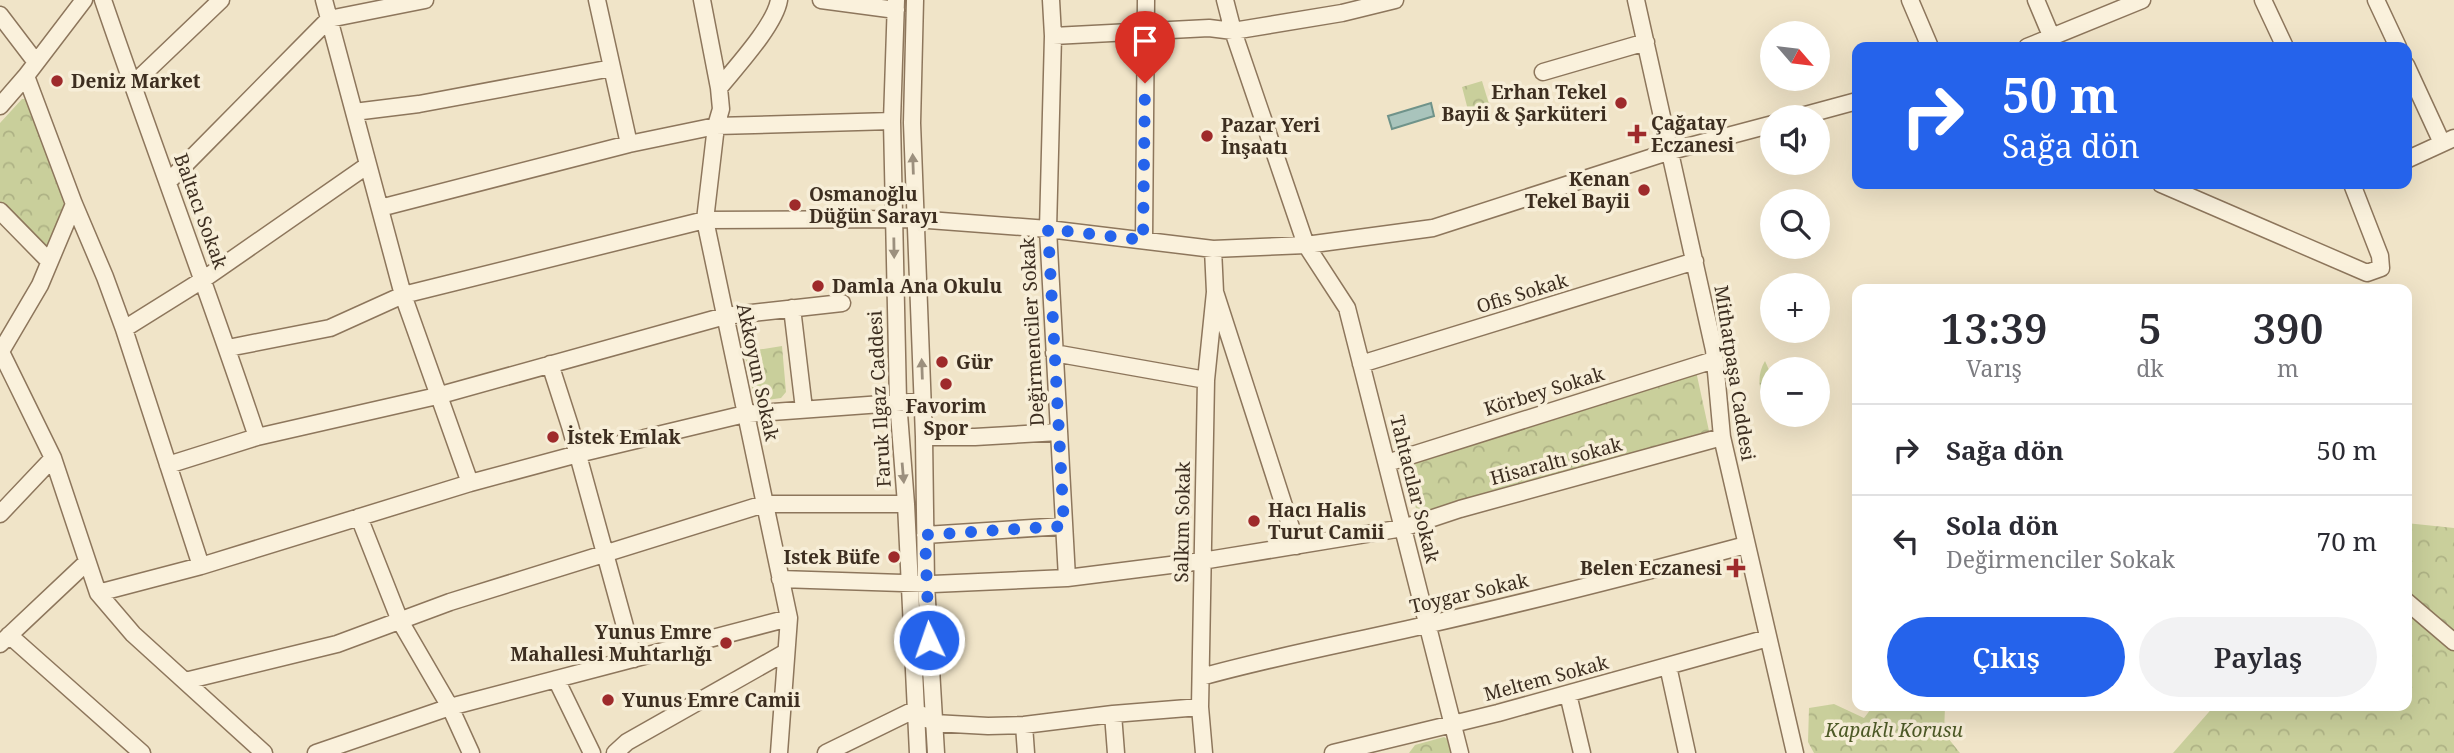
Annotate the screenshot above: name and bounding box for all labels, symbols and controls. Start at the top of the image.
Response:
pin [1115,11,1175,83]
north arrow [1760,21,1830,91]
map controls [1760,21,1830,427]
icon: arrive [1126,22,1164,60]
text: 50 m [2002,61,2118,127]
place label: Deniz Market [71,68,201,94]
icon: right [1887,70,1978,161]
marker: Deniz Market [49,73,65,89]
place label: Erhan Tekel Bayii & Şarküteri [1441,79,1607,127]
marker: Erhan Tekel Bayii & Şarküteri [1613,95,1629,111]
button: sound [1760,105,1830,175]
place label: Çağatay Eczanesi [1651,110,1735,158]
place label: Pazar Yeri İnşaatı [1221,112,1320,160]
text: Sağa dön [2002,124,2140,167]
marker: Çağatay Eczanesi [1629,126,1645,142]
marker: Pazar Yeri İnşaatı [1199,128,1215,144]
street label: Baltacı Sokak [168,150,234,273]
one-way arrow [908,153,919,175]
place label: Kenan Tekel Bayii [1525,166,1630,214]
place label: Osmanoğlu Düğün Sarayı [809,181,938,229]
marker: Kenan Tekel Bayii [1636,182,1652,198]
button: search [1760,189,1830,259]
marker: Osmanoğlu Düğün Sarayı [787,197,803,213]
street label: Değirmenciler Sokak [1014,236,1050,427]
one-way arrow [889,238,900,260]
street label: Ofis Sokak [1473,267,1572,319]
place label: Damla Ana Okulu [832,273,1002,299]
button: + [1760,273,1830,343]
marker: Damla Ana Okulu [810,278,826,294]
street label: Mithatpaşa Caddesi [1708,283,1762,463]
text: 13:39 [1941,299,2048,356]
text: 5 [2138,299,2162,356]
text: 390 [2252,299,2323,356]
street label: Akkoyun Sokak [731,301,785,444]
street label: Faruk Ilgaz Caddesi [861,310,897,488]
place label: Gür [956,349,993,375]
text: Varış [1966,352,2022,384]
text: dk [2136,352,2164,384]
text: m [2277,352,2299,384]
marker: Gür [934,354,950,370]
button: − [1760,357,1830,427]
one-way arrow [916,358,927,380]
street label: Körbey Sokak [1481,360,1608,422]
marker: Favorim Spor [938,376,954,392]
place label: Favorim Spor [906,393,987,441]
street label: Tahtacılar Sokak [1384,412,1446,566]
place label: İstek Emlak [567,424,682,450]
marker: İstek Emlak [545,429,561,445]
street label: Hisaraltı sokak [1487,431,1626,491]
icon: right [1887,431,1925,469]
text: Sağa dön [1946,432,2064,468]
text: 50 m [2317,432,2377,468]
street label: Salkım Sokak [1168,460,1196,583]
one-way arrow [898,463,909,485]
place label: Hacı Halis Turut Camii [1268,497,1385,545]
text: Sola dön [1946,507,2059,543]
marker: Hacı Halis Turut Camii [1246,513,1262,529]
icon: left [1887,522,1925,560]
text: 70 m [2317,523,2377,559]
text: Değirmenciler Sokak [1946,543,2175,575]
place label: Istek Büfe [784,544,880,570]
marker: Istek Büfe [886,549,902,565]
place label: Belen Eczanesi [1580,555,1722,581]
marker: Belen Eczanesi [1728,560,1744,576]
street label: Toygar Sokak [1407,567,1532,619]
position arrow [892,603,966,677]
button: Çıkış [1887,617,2125,697]
button: Paylaş [2139,617,2377,697]
place label: Yunus Emre Mahallesi Muhtarlığı [510,619,712,667]
marker: Yunus Emre Mahallesi Muhtarlığı [718,635,734,651]
street label: Meltem Sokak [1481,649,1612,707]
place label: Yunus Emre Camii [622,687,801,713]
marker: Yunus Emre Camii [600,692,616,708]
park label: Kapaklı Korusu [1824,717,1964,743]

